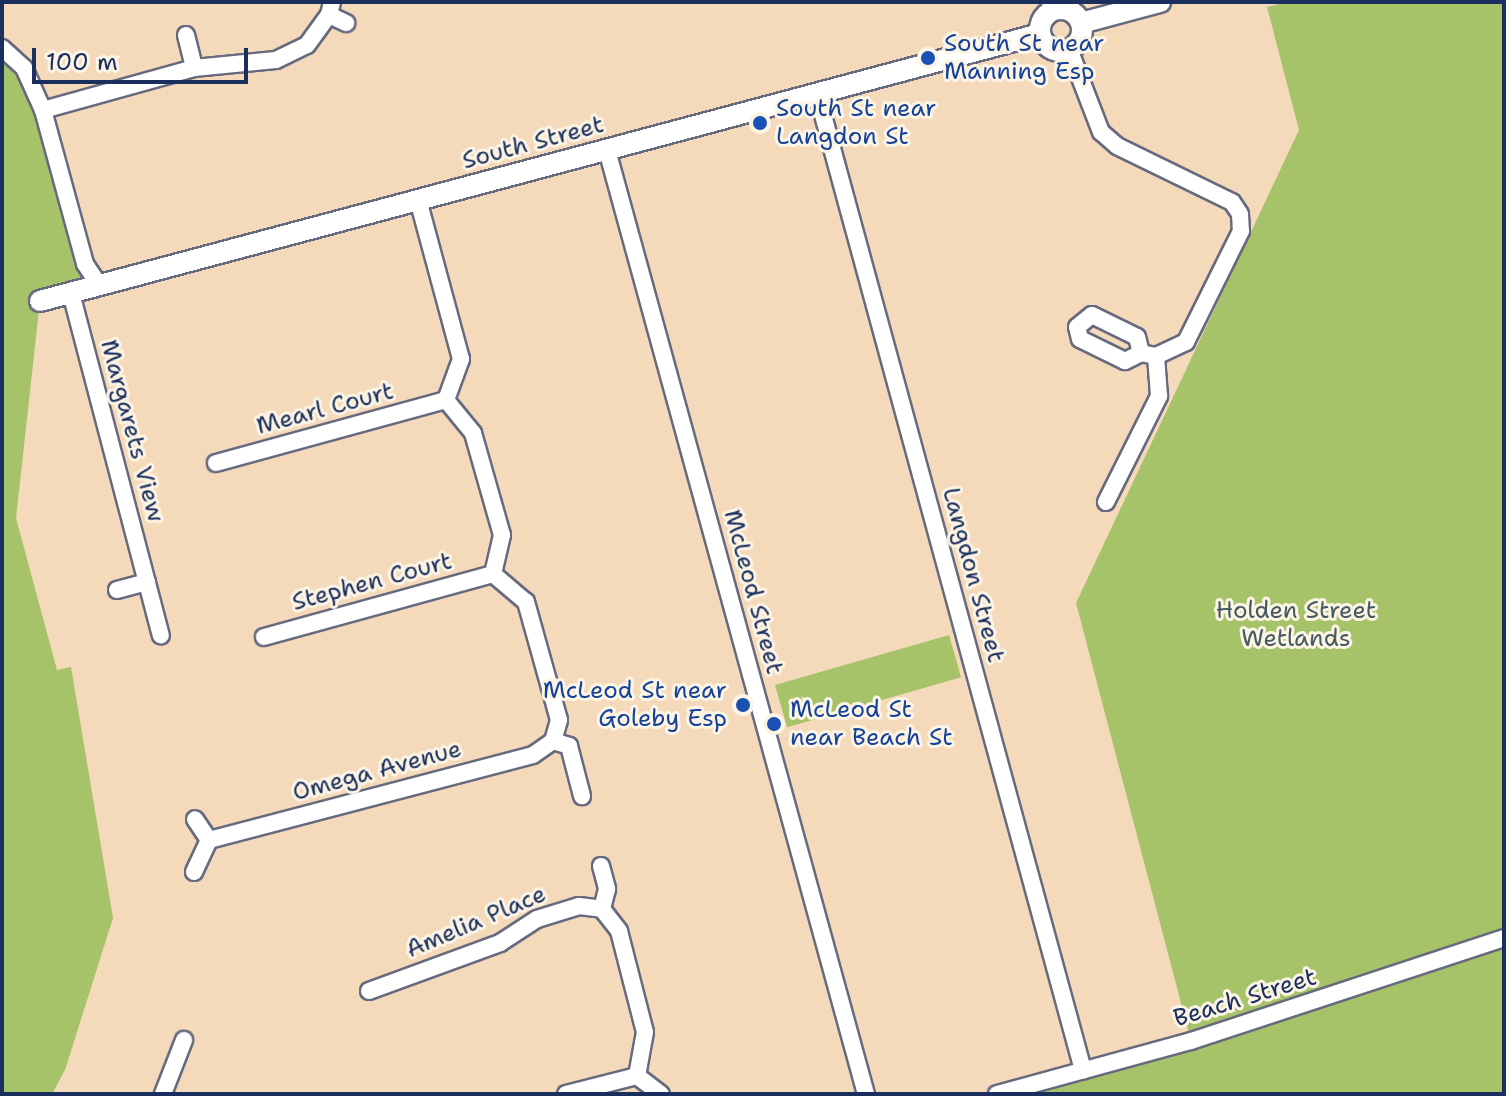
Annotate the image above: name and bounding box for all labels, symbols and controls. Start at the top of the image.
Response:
place label: South St near Manning Esp [944,30,1104,86]
scale bar [36,32,252,82]
text: 100 m [46,46,118,78]
marker: South St near Manning Esp [919,49,937,67]
place label: South St near Langdon St [776,95,936,151]
street label: South Street [459,110,607,176]
marker: South St near Langdon St [751,114,769,132]
street label: Margarets View [94,337,170,525]
street label: Mearl Court [253,377,397,441]
street label: Langdon Street [936,484,1010,666]
street label: McLeod Street [717,507,789,677]
street label: Stephen Court [289,547,455,617]
park label: Holden Street Wetlands [1216,597,1376,653]
place label: McLeod St near Goleby Esp [543,677,727,733]
marker: McLeod St near Goleby Esp [734,696,752,714]
place label: McLeod St near Beach St [790,696,953,752]
marker: McLeod St near Beach St [765,715,783,733]
street label: Omega Avenue [289,735,465,807]
street label: Amelia Place [402,880,550,964]
street label: Beach Street [1170,963,1320,1033]

